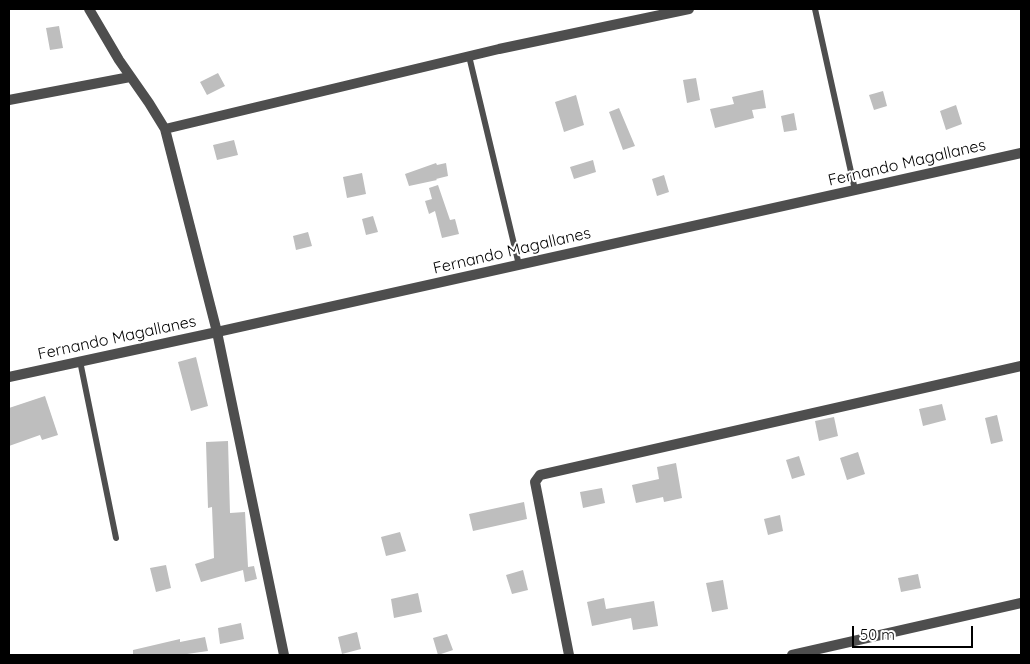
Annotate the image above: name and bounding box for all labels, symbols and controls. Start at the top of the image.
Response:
street label: Fernando Magallanes [826,136,988,190]
street label: Fernando Magallanes [431,224,593,278]
street label: Fernando Magallanes [36,312,198,364]
scale bar [855,616,976,648]
text: 50 m [860,625,895,644]

